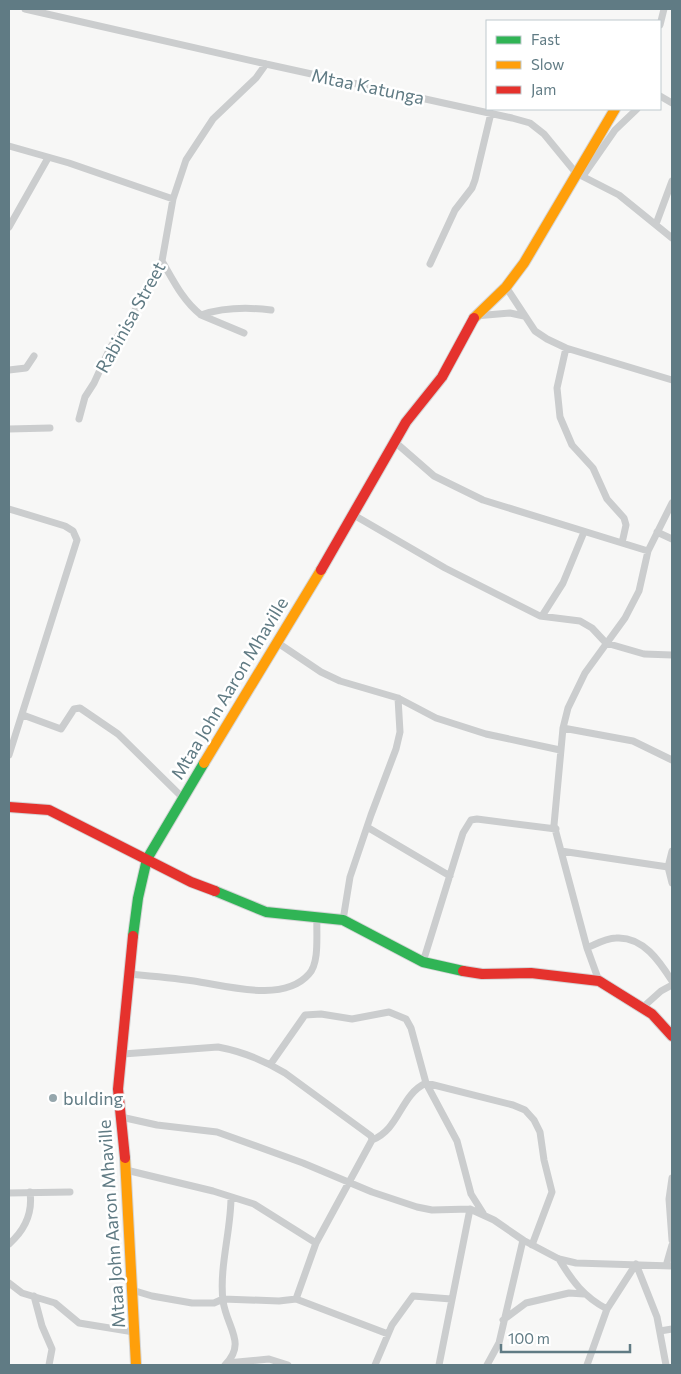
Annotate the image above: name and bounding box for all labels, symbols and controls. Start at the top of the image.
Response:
legend [486,20,661,110]
text: Fast [531,30,560,48]
text: Slow [531,55,564,73]
street label: Mtaa Katunga [310,63,426,109]
text: Jam [531,80,556,98]
street label: Rabinisa Street [90,258,170,376]
street label: Mtaa John Aaron Mhaville [166,593,292,783]
place label: bulding [63,1087,124,1109]
marker: bulding [47,1092,59,1104]
street label: Mtaa John Aaron Mhaville [93,1119,129,1329]
scale bar [501,1322,630,1354]
text: 100 m [508,1329,550,1347]

